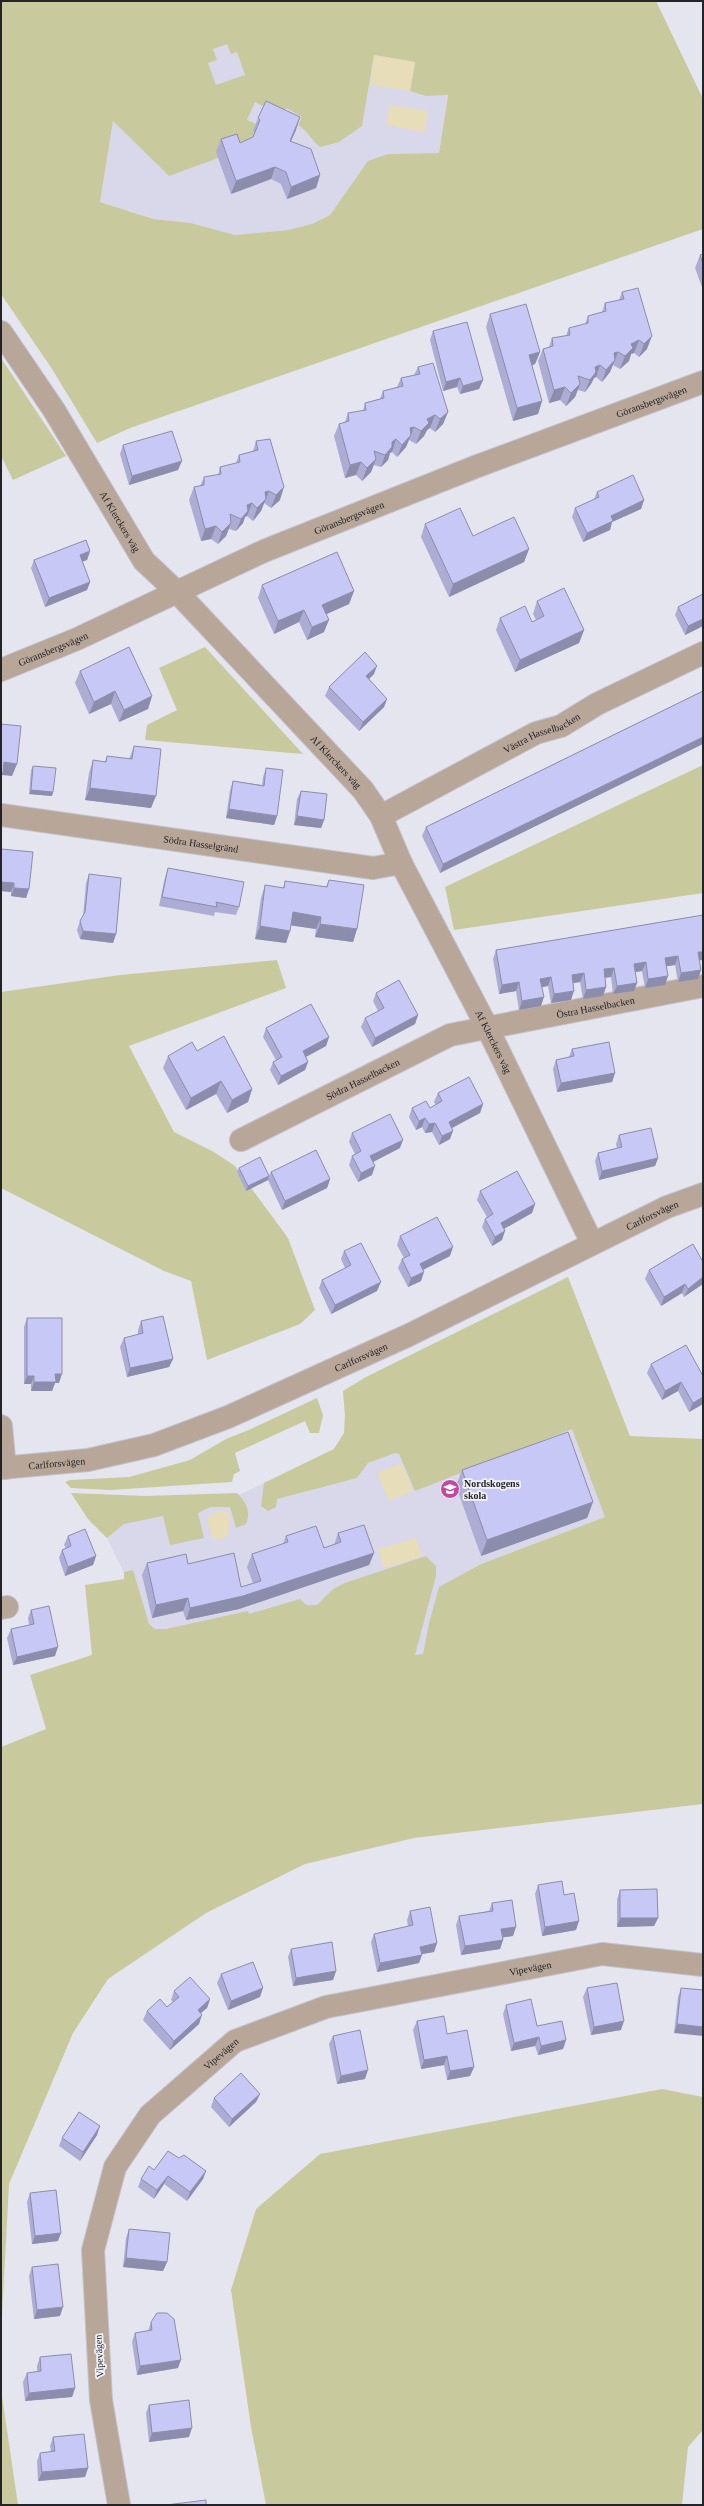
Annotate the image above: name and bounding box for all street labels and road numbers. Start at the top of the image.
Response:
street label: Göransbergsvägen [615,383,688,419]
street label: Af Klerckers väg [98,489,143,554]
street label: Göransbergsvägen [312,498,385,536]
street label: Göransbergsvägen [16,629,89,668]
street label: Västra Hasselbacken [501,710,582,755]
street label: Af Klerckers väg [309,733,364,790]
street label: Södra Hasselgränd [163,833,239,854]
street label: Östra Hasselbacken [555,994,635,1020]
street label: Af Klerckers väg [474,1008,514,1075]
street label: Södra Hasselbacken [324,1056,401,1102]
street label: Carlforsvägen [624,1198,680,1232]
street label: Carlforsvägen [333,1340,389,1374]
street label: Carlforsvägen [28,1455,86,1471]
street label: Vipevägen [508,1958,552,1977]
street label: Vipevägen [201,2035,240,2072]
street label: Vipevägen [92,2334,106,2378]

